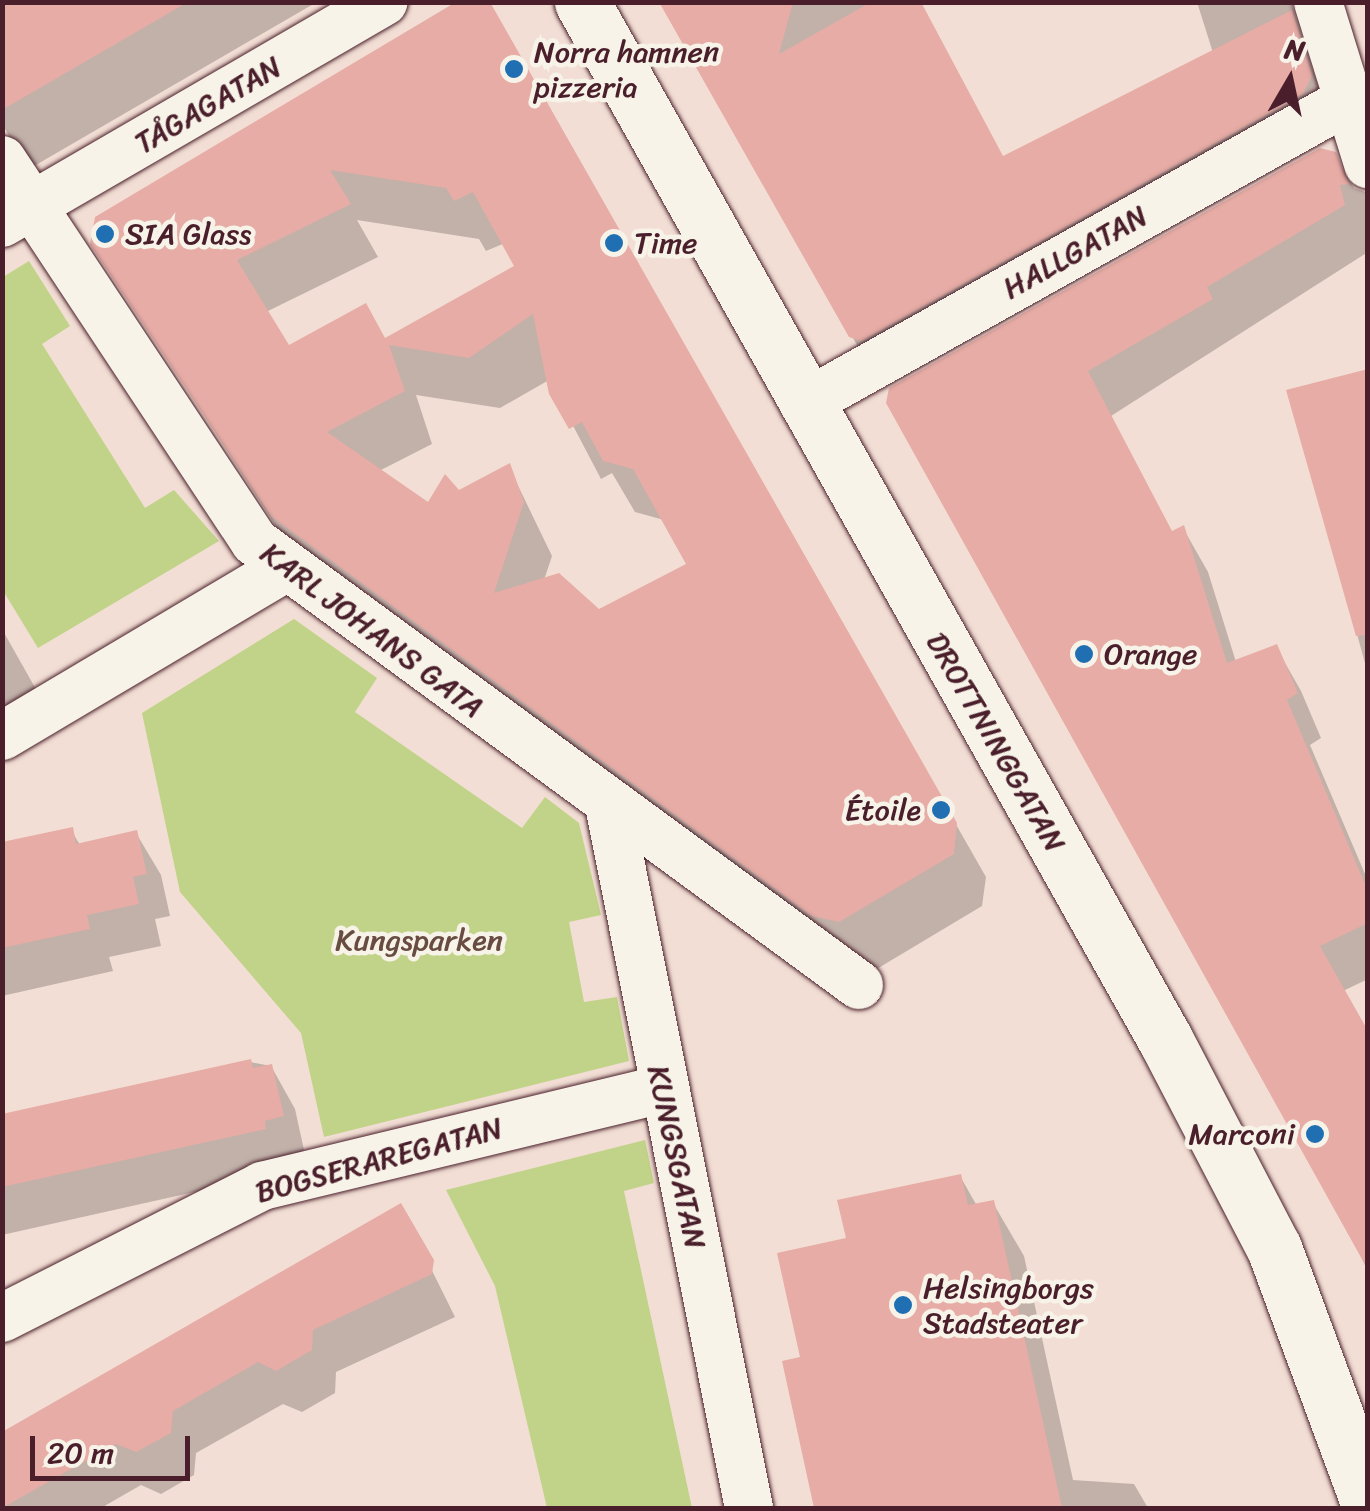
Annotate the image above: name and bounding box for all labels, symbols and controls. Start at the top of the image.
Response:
text: N [1281,24,1308,76]
north arrow [1240,30,1340,130]
place label: Norra hamnen pizzeria [534,34,719,104]
street label: TÅGAGATAN [128,49,288,161]
marker: Norra hamnen pizzeria [503,58,525,80]
street label: HALLGATAN [996,198,1154,306]
place label: SIA Glass [125,216,251,252]
marker: SIA Glass [94,223,116,245]
place label: Time [634,225,697,261]
marker: Time [603,232,625,254]
street label: KARL JOHANS GATA [253,534,491,726]
street label: DROTTNINGGATAN [919,626,1073,858]
place label: Orange [1104,636,1198,672]
marker: Orange [1073,643,1095,665]
place label: Étoile [845,792,921,828]
marker: Étoile [930,799,952,821]
park label: Kungsparken [335,922,503,958]
street label: KUNGSGATAN [640,1062,714,1252]
street label: BOGSERAREGATAN [252,1110,506,1210]
place label: Marconi [1188,1116,1295,1152]
marker: Marconi [1304,1123,1326,1145]
place label: Helsingborgs Stadsteater [923,1270,1094,1340]
marker: Helsingborgs Stadsteater [892,1294,914,1316]
scale bar [35,1416,195,1478]
text: 20 m [47,1426,114,1480]

